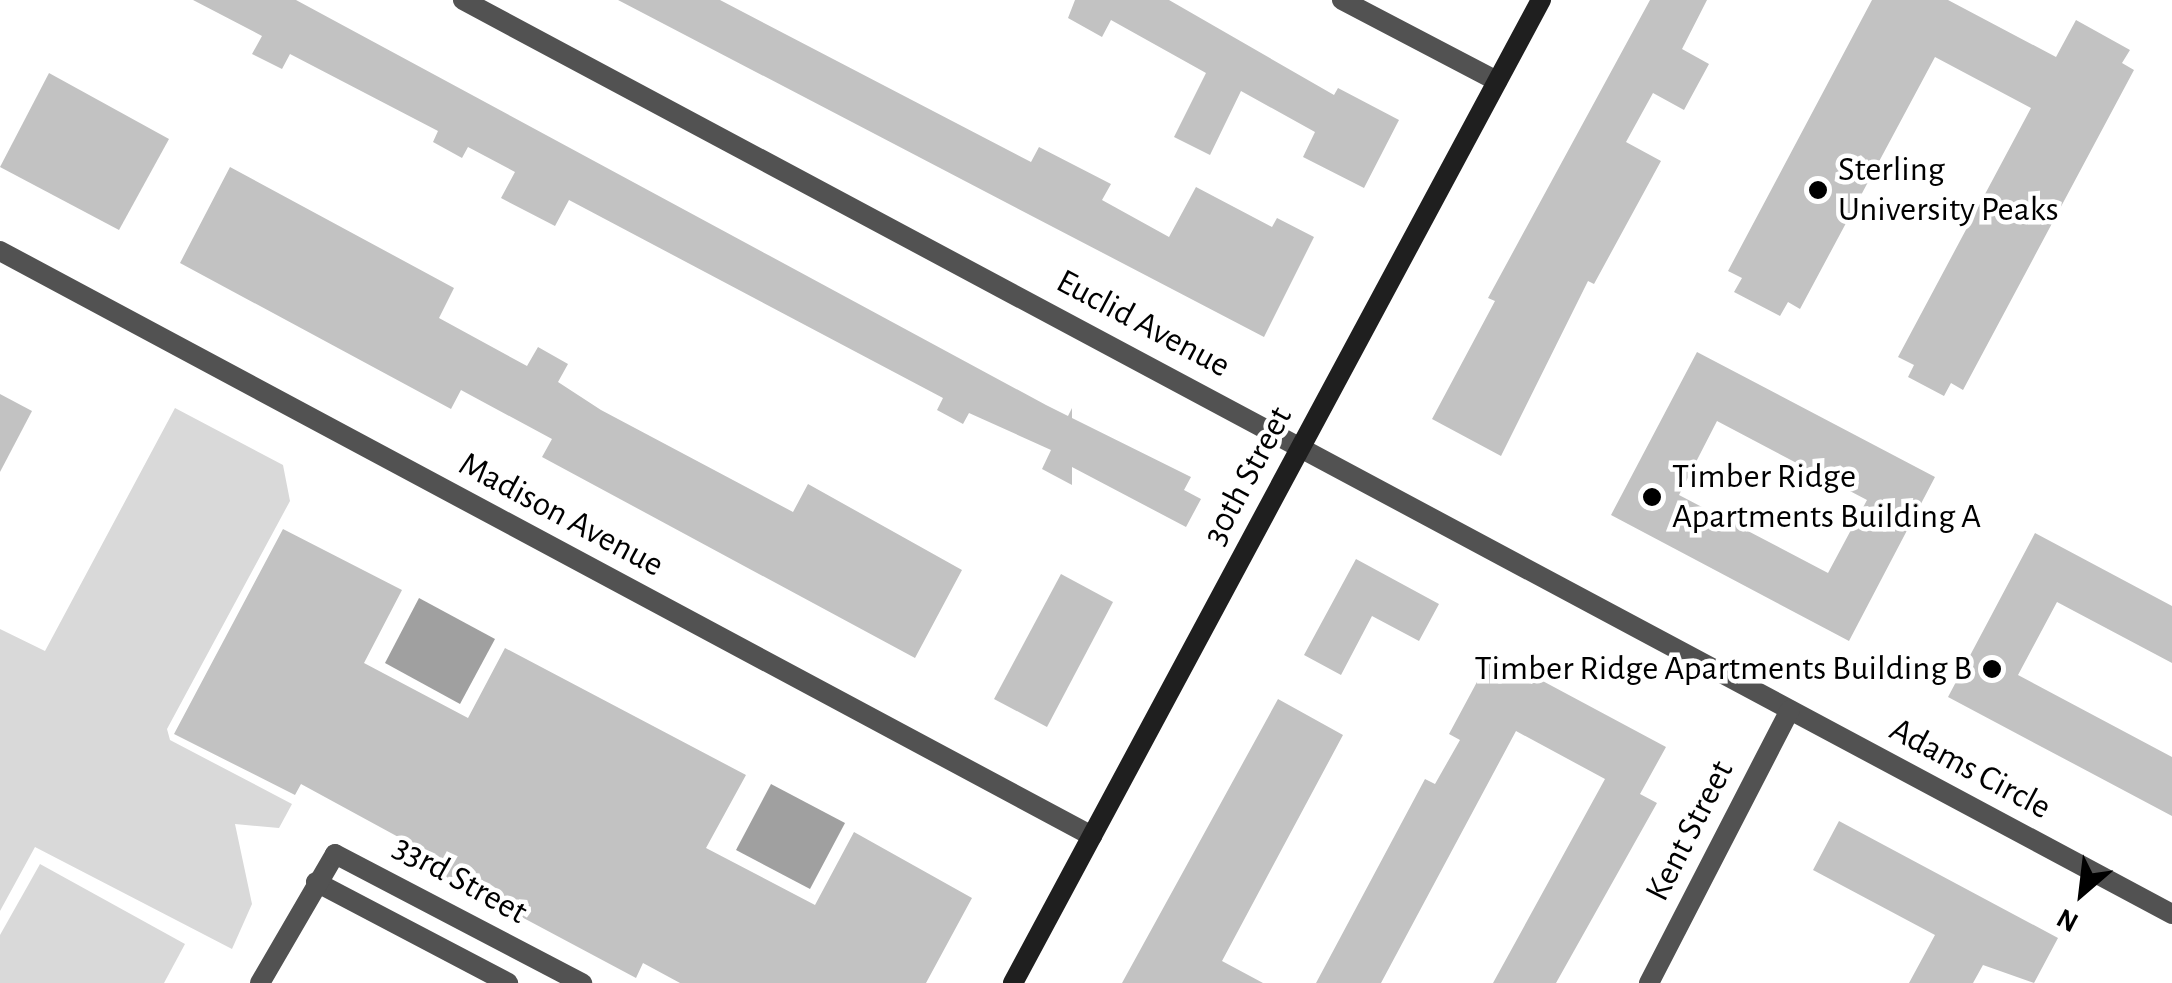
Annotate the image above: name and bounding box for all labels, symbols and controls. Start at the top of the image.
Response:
place label: Sterling University Peaks [1838,149,2059,231]
marker: Sterling University Peaks [1807,179,1829,201]
street label: Euclid Avenue [1049,261,1237,387]
street label: 30th Street [1194,400,1302,552]
street label: Madison Avenue [452,443,670,587]
place label: Timber Ridge Apartments Building A [1672,456,1981,538]
marker: Timber Ridge Apartments Building A [1641,486,1663,508]
place label: Timber Ridge Apartments Building B [1474,648,1972,690]
marker: Timber Ridge Apartments Building B [1981,658,2003,680]
street label: Adams Circle [1882,709,2058,829]
street label: Kent Street [1637,754,1743,908]
street label: 33rd Street [386,826,534,934]
north arrow [2032,843,2132,943]
text: N [2053,903,2083,936]

